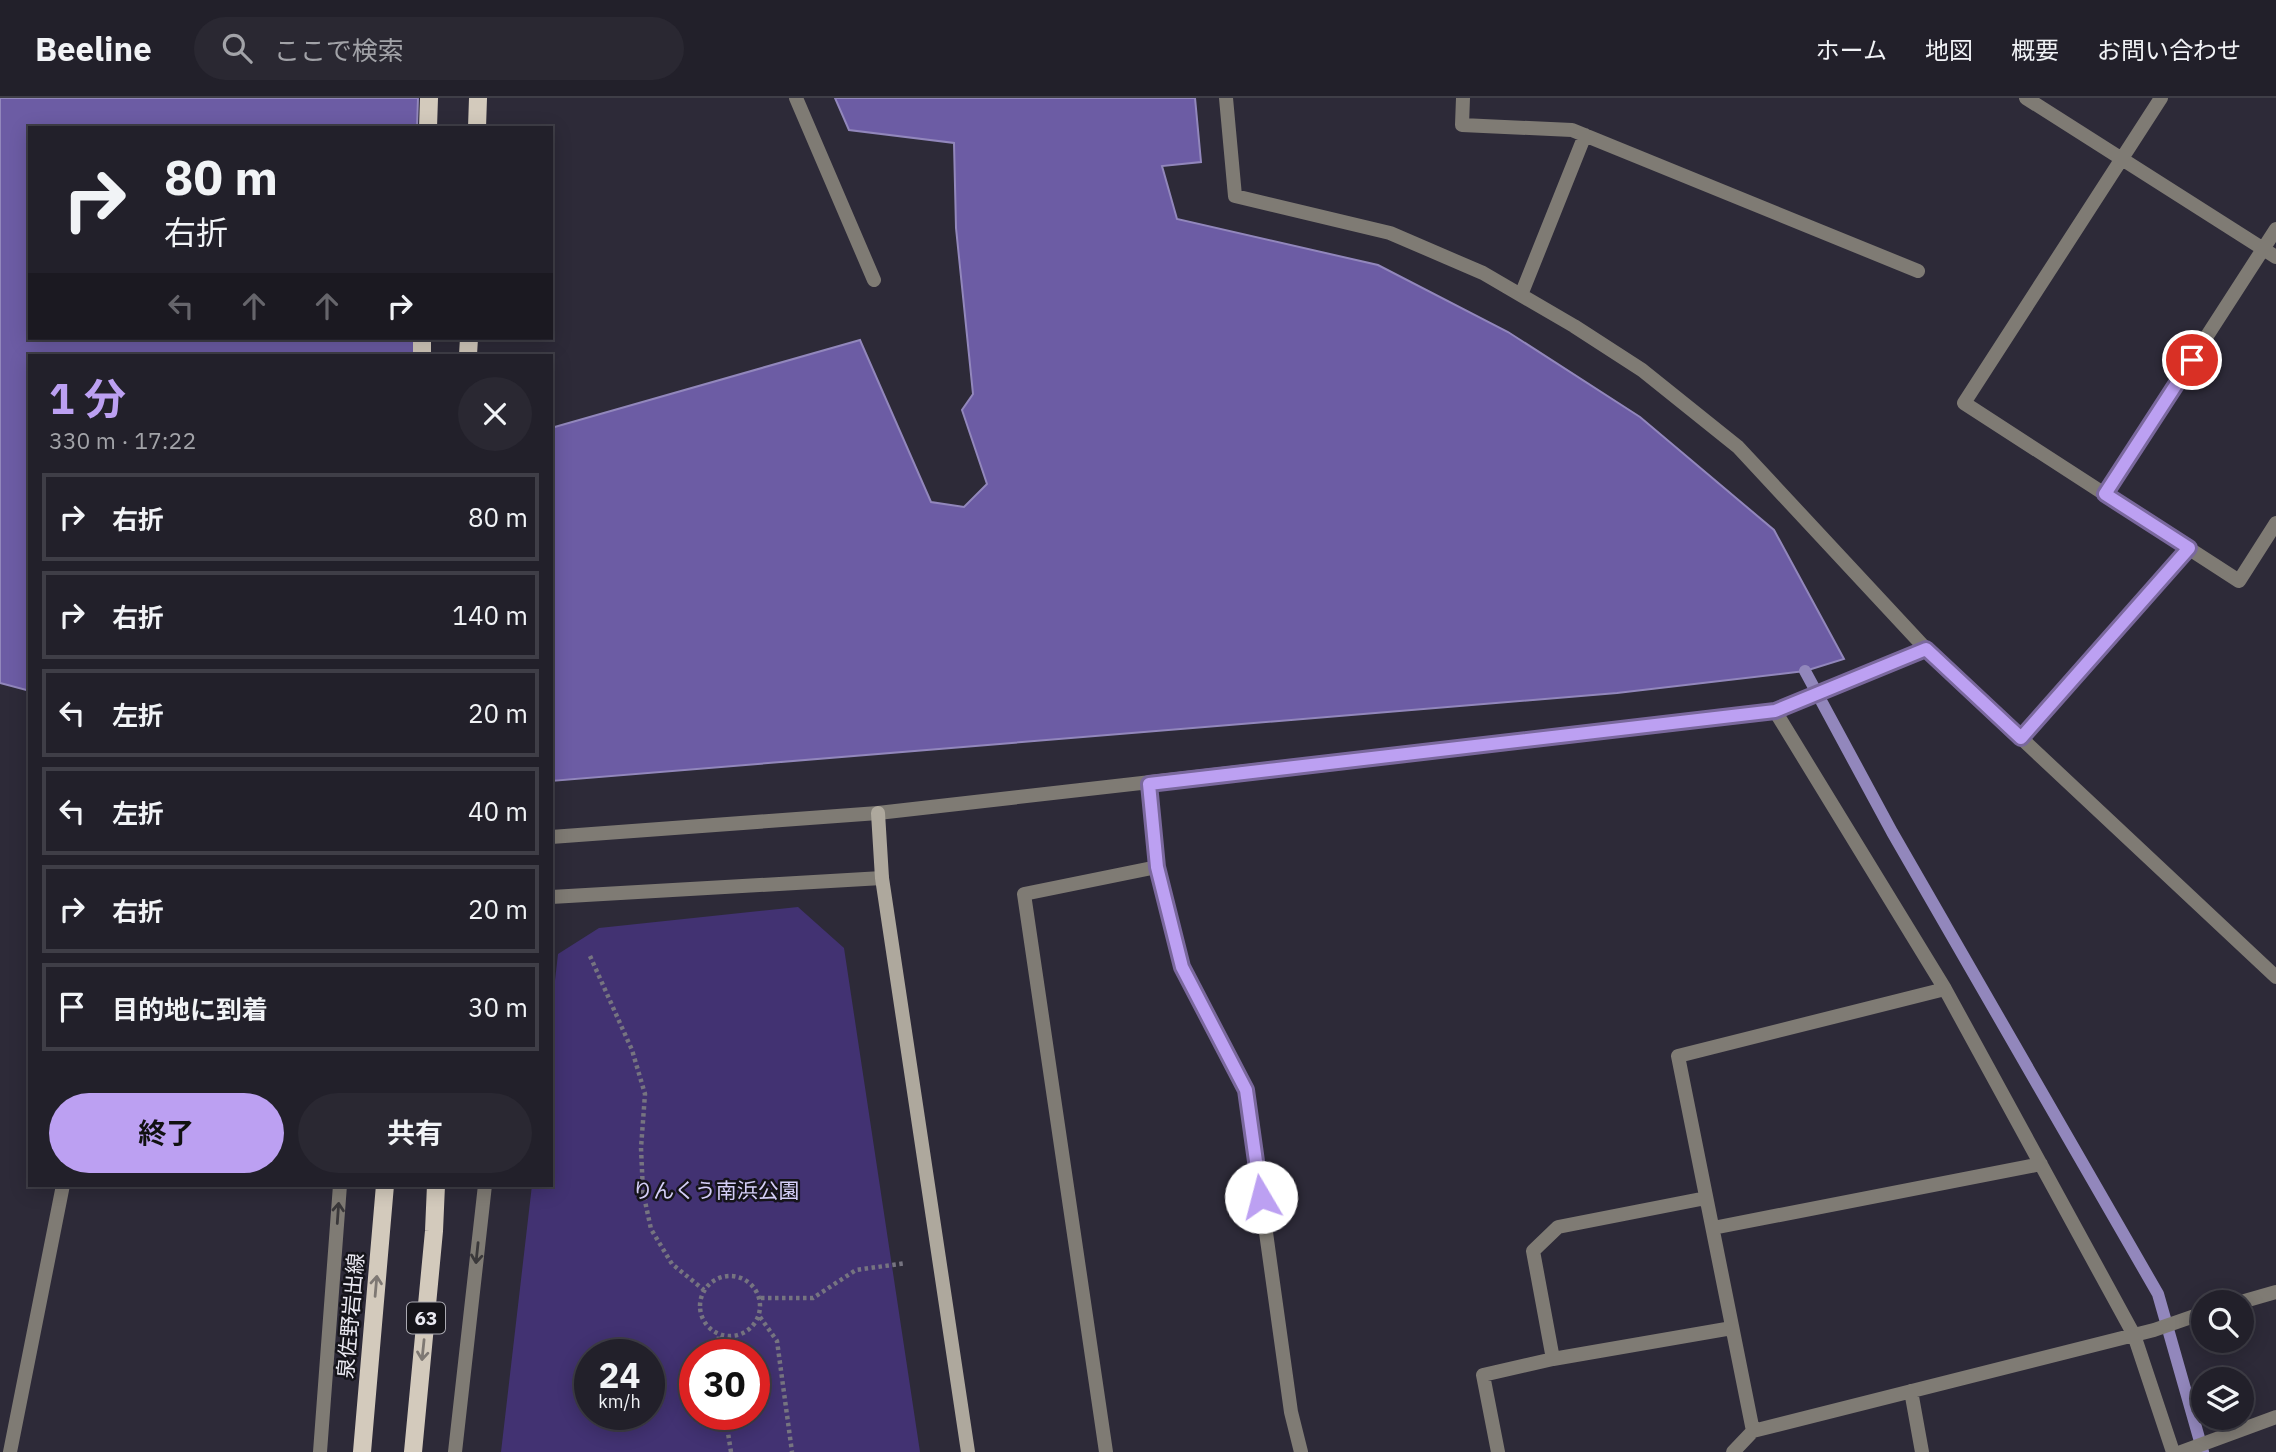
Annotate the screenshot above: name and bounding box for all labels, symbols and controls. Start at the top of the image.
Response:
search box [194,17,684,80]
text: Beeline [35,27,152,70]
icon: search [218,29,256,67]
text: ここで検索 [274,33,404,67]
text: ホーム [1816,34,1887,66]
text: 地図 [1925,34,1973,66]
text: 概要 [2011,34,2059,66]
text: お問い合わせ [2097,34,2241,66]
text: 80 m [164,145,278,208]
icon: right [49,154,140,245]
text: 右折 [164,211,228,253]
icon: left [162,287,200,325]
icon: ahead [235,287,273,325]
icon: ahead [308,287,346,325]
icon: right [381,287,419,325]
pin [2162,330,2222,390]
icon: arrive [2173,341,2211,379]
text: 1 分 [49,371,126,426]
button: close [458,377,532,451]
text: 330 m · 17:22 [49,425,196,455]
icon: right [53,498,91,536]
text: 80 m [468,500,528,534]
text: 右折 [112,502,164,536]
icon: right [53,596,91,634]
text: 140 m [452,598,528,632]
text: 右折 [112,600,164,634]
icon: left [53,694,91,732]
text: 20 m [468,696,528,730]
text: 左折 [112,698,164,732]
icon: left [53,792,91,830]
text: 40 m [468,794,528,828]
text: 左折 [112,796,164,830]
icon: right [53,890,91,928]
text: 20 m [468,892,528,926]
text: 右折 [112,894,164,928]
icon: arrive [53,988,91,1026]
text: 30 m [468,990,528,1024]
text: 目的地に到着 [112,992,268,1026]
button: 終了 [49,1093,284,1173]
button: 共有 [298,1093,532,1173]
position arrow [1224,1160,1298,1234]
park label: りんくう南浜公園 [632,1176,800,1204]
one-way arrow [332,1202,345,1225]
one-way arrow [471,1241,484,1263]
street label: 泉佐野岩出線 [331,1252,369,1380]
one-way arrow [370,1276,383,1298]
map controls [2191,1290,2254,1430]
button: search [2191,1290,2254,1353]
road number: 63 [407,1302,445,1334]
one-way arrow [416,1339,429,1361]
speed limit sign: 30 [679,1339,770,1430]
text: 24 [598,1352,641,1398]
button: layers [2191,1367,2254,1430]
text: km/h [598,1390,641,1413]

